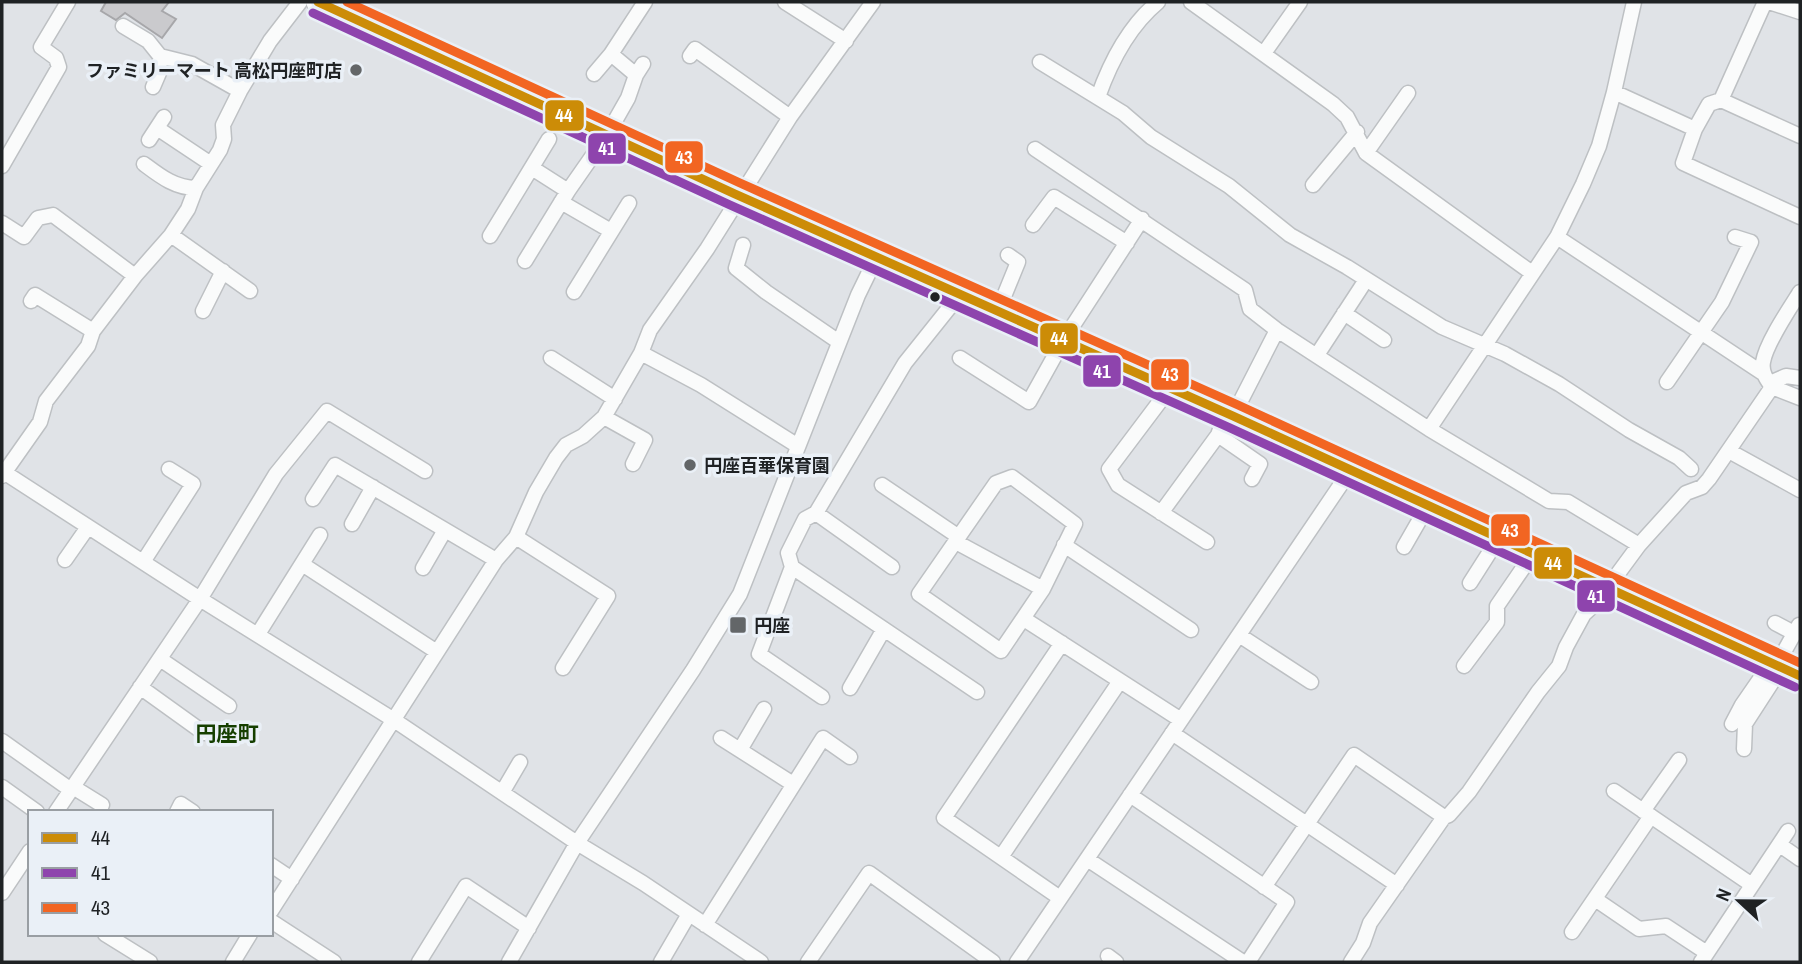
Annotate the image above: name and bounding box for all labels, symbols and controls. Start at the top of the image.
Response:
place label: ファミリーマート 高松円座町店 [86,58,342,83]
marker: ファミリーマート 高松円座町店 [348,62,364,78]
line badge: 44 [544,99,585,132]
text: 44 [555,102,573,128]
line badge: 41 [587,132,627,165]
text: 41 [598,135,616,161]
line badge: 43 [664,140,704,174]
text: 43 [675,144,693,170]
unlabelled marker [928,290,942,304]
line badge: 44 [1039,322,1079,355]
text: 44 [1050,325,1068,351]
line badge: 41 [1082,354,1122,388]
text: 41 [1093,358,1111,384]
line badge: 43 [1150,358,1190,391]
text: 43 [1161,361,1179,387]
place label: 円座百華保育園 [704,453,830,478]
marker: 円座百華保育園 [682,457,698,473]
line badge: 43 [1490,513,1531,547]
text: 43 [1501,517,1519,543]
line badge: 44 [1533,546,1573,580]
text: 44 [1544,550,1562,576]
line badge: 41 [1576,579,1616,613]
text: 41 [1587,583,1605,609]
place label: 円座 [754,613,790,638]
marker: 円座 [728,615,748,635]
district label: 円座町 [196,719,259,748]
legend [28,810,273,936]
text: 44 [91,823,111,852]
text: 41 [91,858,111,887]
north arrow [1704,866,1774,936]
text: N [1709,885,1737,905]
text: 43 [91,893,110,922]

